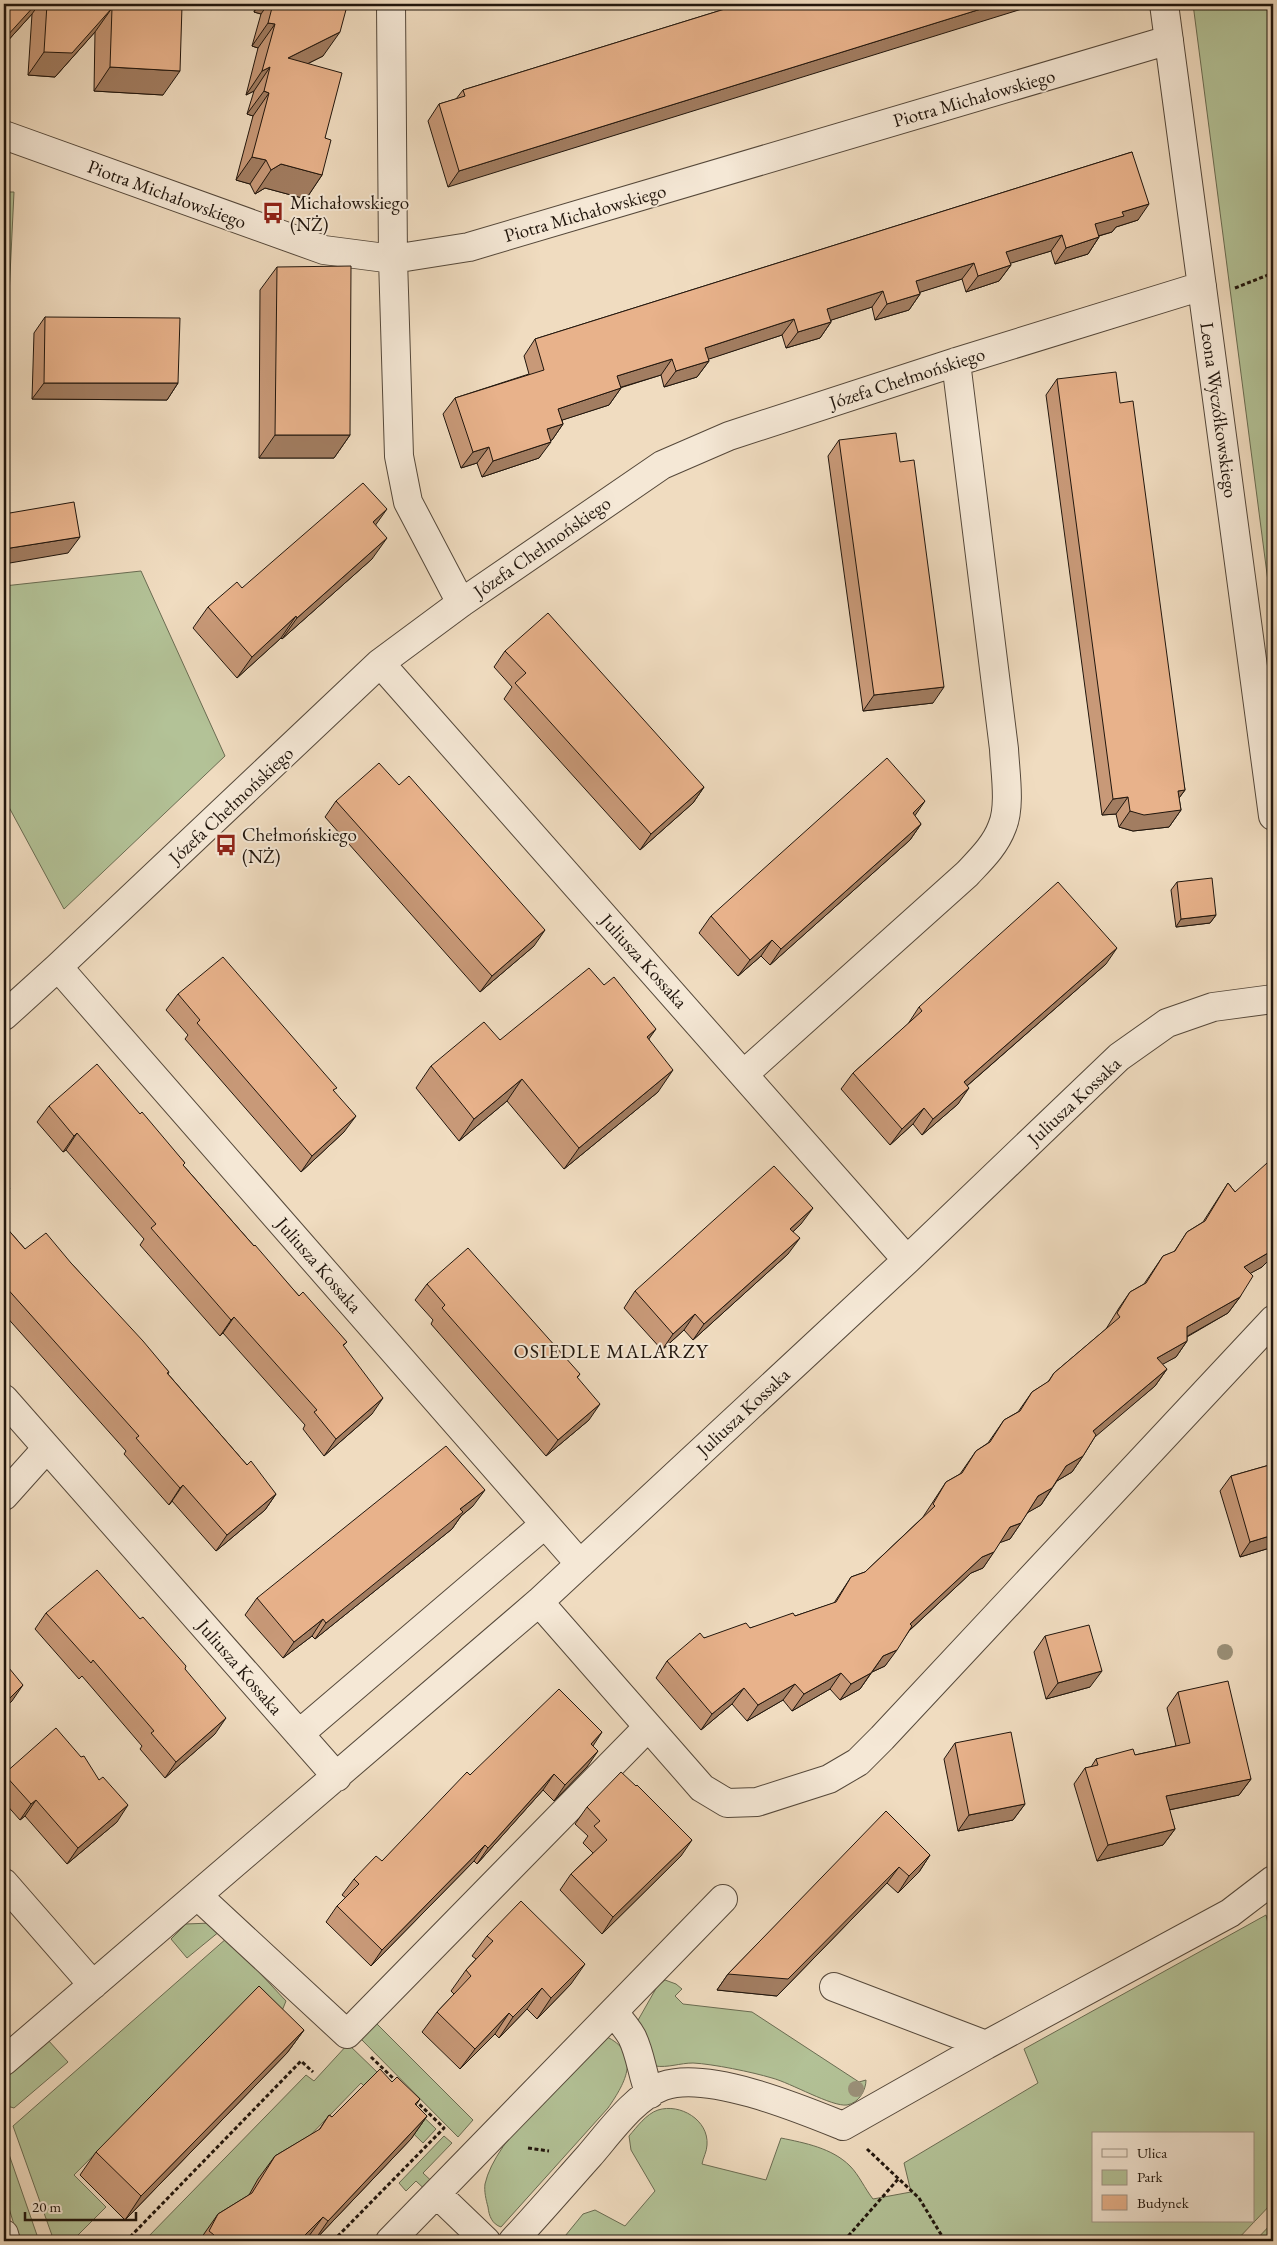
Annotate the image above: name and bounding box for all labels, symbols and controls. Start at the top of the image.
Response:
street label: Piotra Michałowskiego [890,63,1058,133]
street label: Piotra Michałowskiego [84,154,250,234]
street label: Piotra Michałowskiego [501,178,669,248]
place label: Michałowskiego (NŻ) [290,190,409,237]
bus stop icon: Michałowskiego (NŻ) [260,200,286,226]
street label: Leona Wyczółkowskiego [1194,321,1244,499]
street label: Józefa Chełmońskiego [824,341,988,416]
street label: Józefa Chełmońskiego [467,490,616,605]
street label: Józefa Chełmońskiego [162,741,299,871]
place label: Chełmońskiego (NŻ) [242,822,357,869]
bus stop icon: Chełmońskiego (NŻ) [213,832,239,858]
street label: Juliusza Kossaka [594,907,693,1014]
street label: Juliusza Kossaka [1020,1051,1126,1152]
street label: Juliusza Kossaka [269,1210,368,1318]
district label: OSIEDLE MALARZY [514,1338,709,1364]
street label: Juliusza Kossaka [689,1362,795,1463]
street label: Juliusza Kossaka [190,1612,289,1720]
legend [1092,2132,1254,2222]
text: Ulica [1137,2143,1167,2162]
text: Park [1137,2167,1164,2186]
scale bar [25,2190,136,2222]
text: Budynek [1137,2193,1190,2212]
text: 20 m [32,2197,61,2216]

